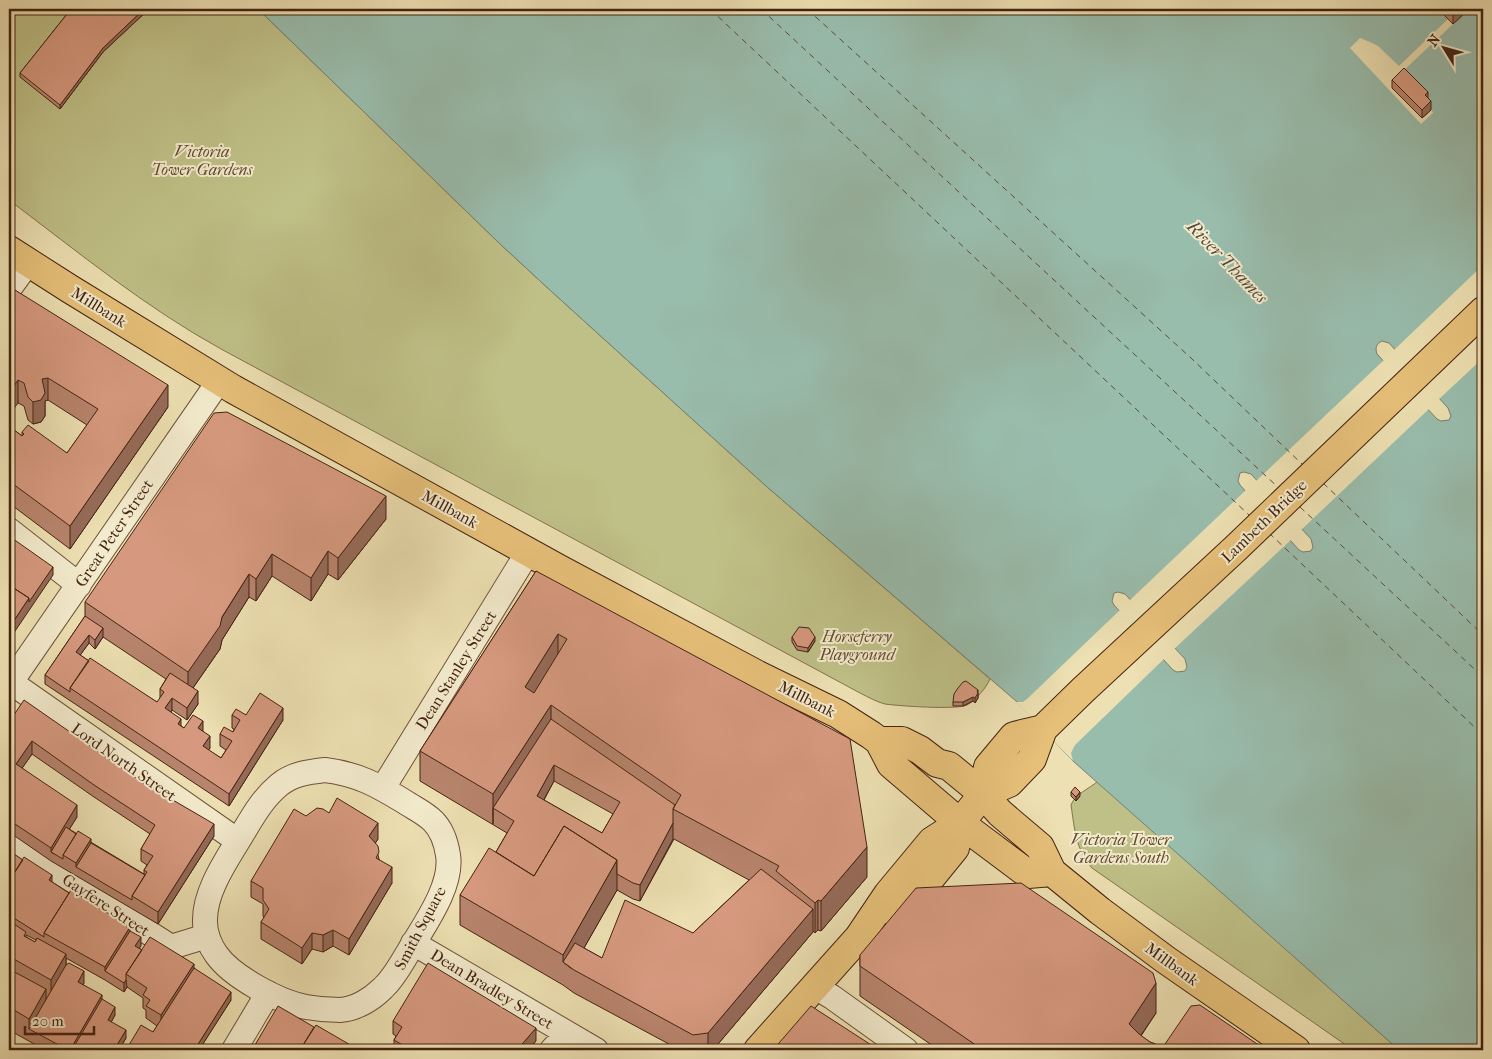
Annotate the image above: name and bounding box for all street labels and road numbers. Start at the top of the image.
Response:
street label: Millbank [68,283,131,332]
street label: Great Peter Street [71,475,157,590]
street label: Lambeth Bridge [1217,475,1311,567]
street label: Millbank [419,486,482,533]
street label: Dean Stanley Street [412,607,501,733]
street label: Millbank [775,677,839,722]
street label: Lord North Street [68,719,180,805]
street label: Gayfere Street [59,870,153,940]
street label: Smith Square [390,883,450,973]
street label: Millbank [1142,938,1203,990]
street label: Dean Bradley Street [427,945,557,1033]

